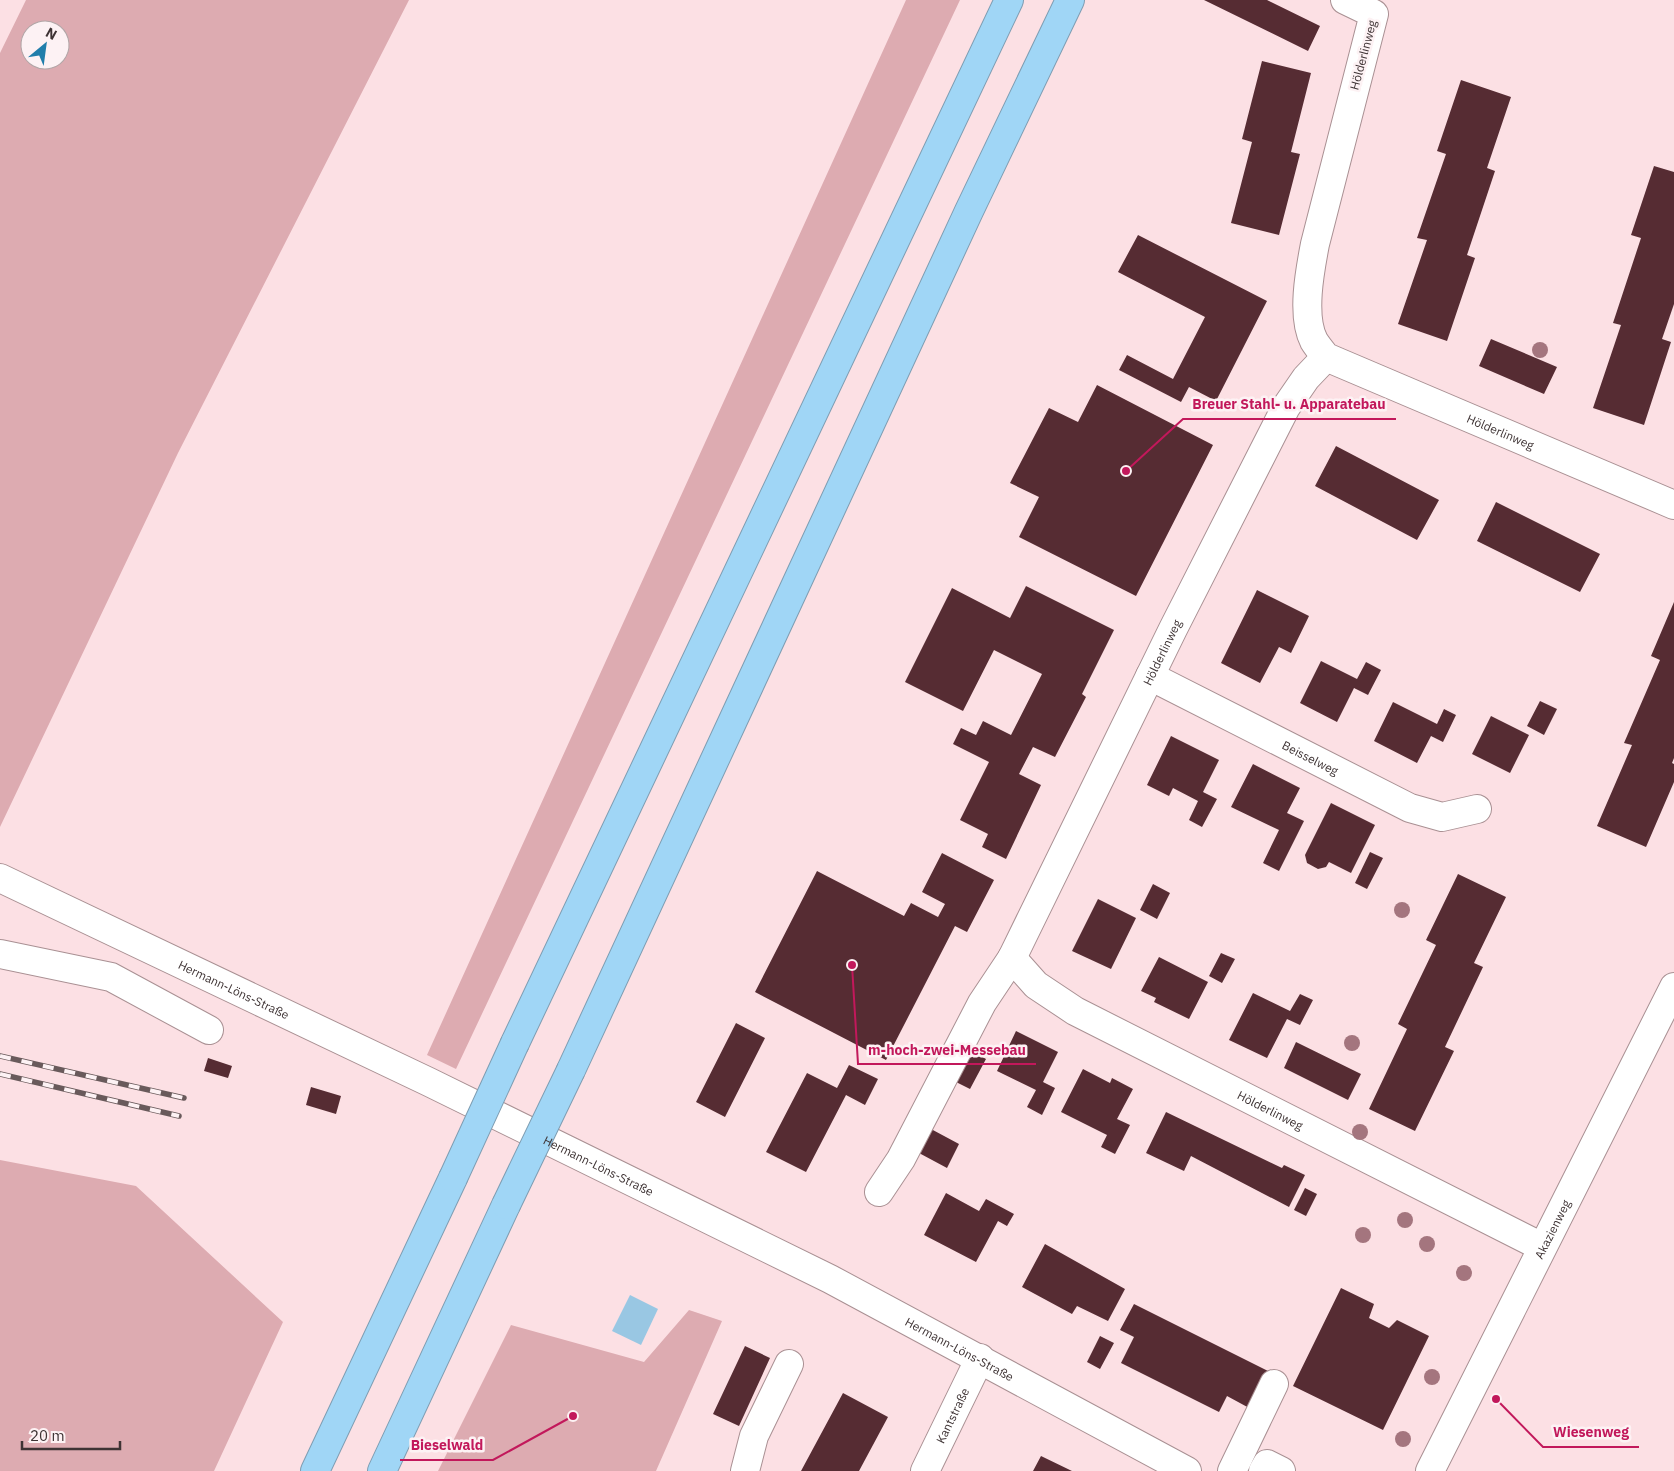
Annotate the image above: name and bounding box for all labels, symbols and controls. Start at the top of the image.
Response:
street label: Hölderlinweg [1346,18,1380,91]
north arrow [20,20,70,70]
text: N [43,23,60,44]
callout: Breuer Stahl- u. Apparatebau [1183,390,1396,419]
text: Breuer Stahl- u. Apparatebau [1192,395,1386,413]
street label: Hölderlinweg [1465,410,1537,452]
street label: Hölderlinweg [1139,616,1185,688]
street label: Beisselweg [1280,737,1342,778]
street label: Hermann-Löns-Straße [176,956,292,1022]
callout: m-hoch-zwei-Messebau [858,1035,1036,1064]
text: m-hoch-zwei-Messebau [868,1041,1026,1059]
street label: Hölderlinweg [1235,1087,1306,1133]
street label: Hermann-Löns-Straße [541,1132,657,1199]
street label: Akazienweg [1531,1196,1573,1261]
street label: Hermann-Löns-Straße [903,1313,1017,1384]
street label: Kantstraße [932,1385,972,1445]
scale bar [22,1418,120,1450]
callout: Wiesenweg [1543,1418,1639,1447]
text: Wiesenweg [1553,1423,1629,1441]
text: 20 m [30,1426,65,1445]
callout: Bieselwald [400,1431,493,1460]
text: Bieselwald [411,1436,483,1454]

